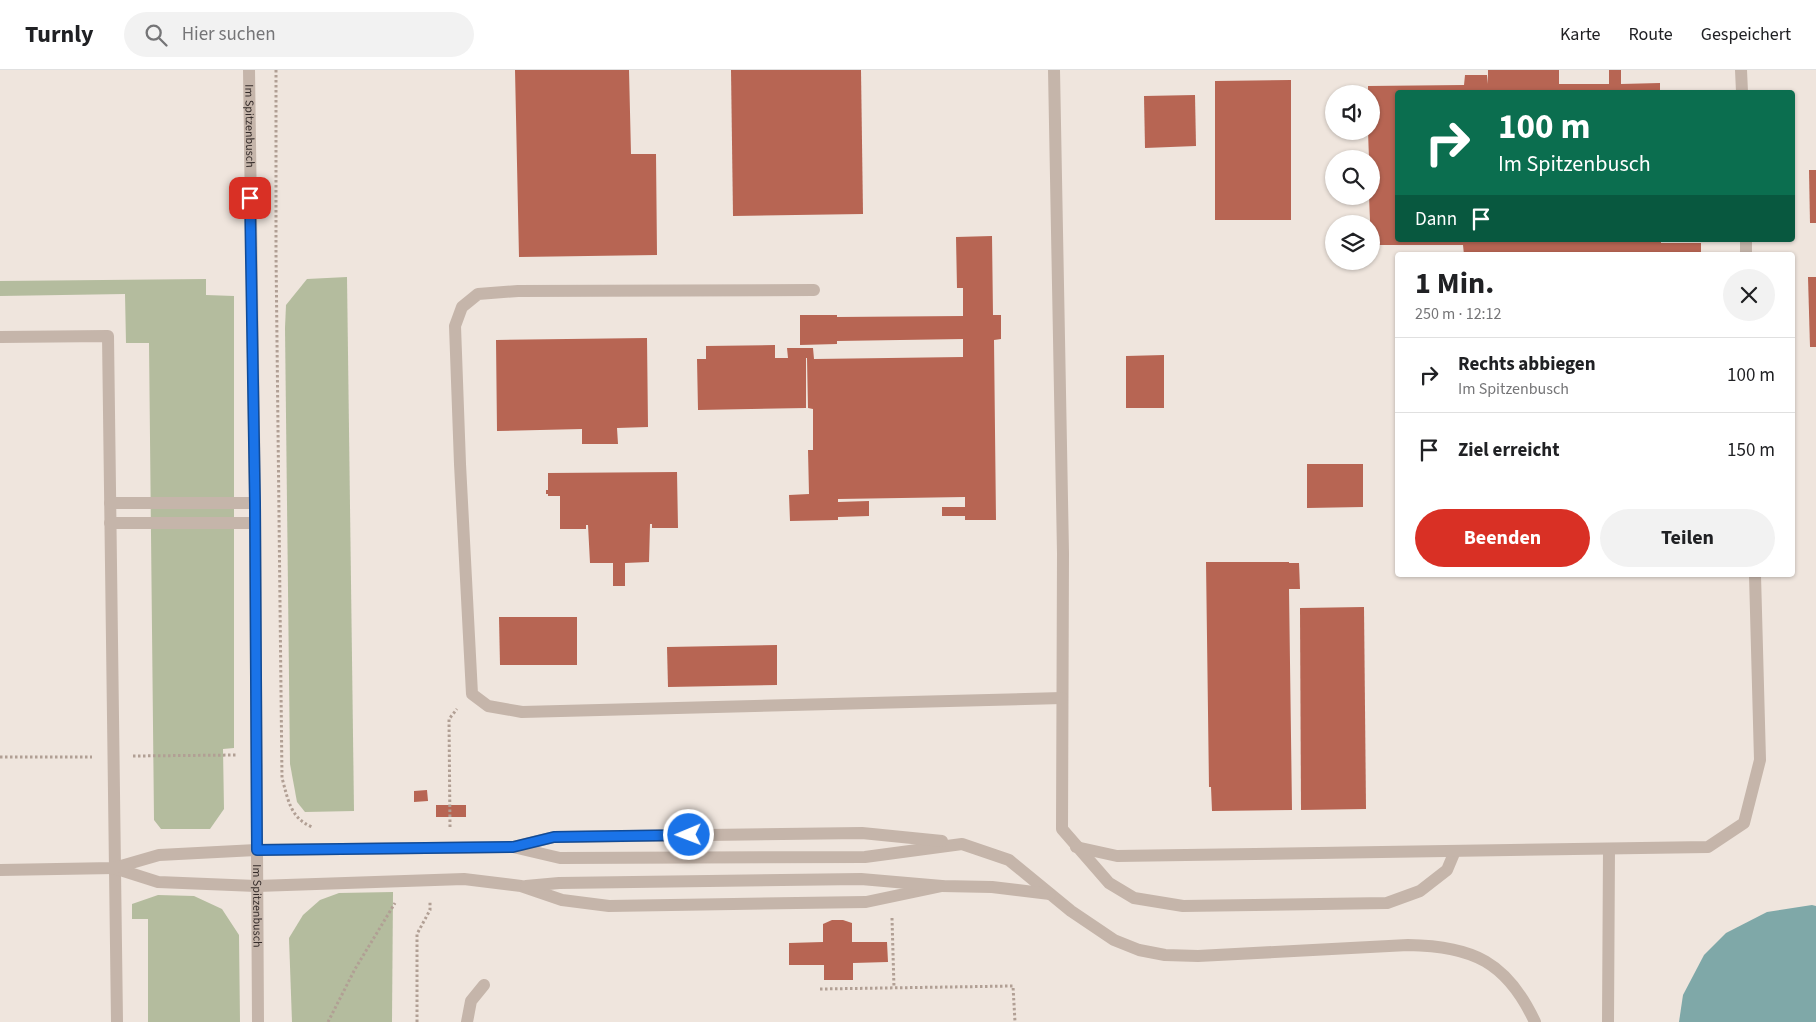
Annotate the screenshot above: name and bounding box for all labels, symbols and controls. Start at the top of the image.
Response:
search box [124,12,474,57]
text: Turnly [25,17,94,52]
icon: search [142,21,170,49]
text: Hier suchen [182,21,276,48]
text: Karte [1560,22,1600,47]
text: Route [1628,22,1673,47]
text: Gespeichert [1701,22,1791,47]
street label: Im Spitzenbusch [240,84,258,168]
map controls [1325,85,1380,270]
button: sound [1325,85,1380,140]
text: 100 m [1498,102,1590,152]
icon: right [1415,110,1480,175]
text: Im Spitzenbusch [1498,148,1651,180]
button: search [1325,150,1380,205]
pin [229,177,271,219]
icon: arrive [236,184,264,212]
icon: arrive [1467,205,1495,233]
text: Dann [1415,206,1457,233]
button: layers [1325,215,1380,270]
text: 1 Min. [1415,262,1494,305]
button: close [1723,269,1775,321]
text: 250 m · 12:12 [1415,303,1502,325]
text: Rechts abbiegen [1458,351,1596,378]
icon: right [1415,361,1443,389]
text: 100 m [1727,362,1775,389]
text: Im Spitzenbusch [1458,378,1569,400]
icon: arrive [1415,436,1443,464]
text: Ziel erreicht [1458,437,1559,464]
text: 150 m [1727,437,1775,464]
button: Beenden [1415,509,1590,567]
button: Teilen [1600,509,1775,567]
position arrow [662,808,714,860]
street label: Im Spitzenbusch [248,864,266,948]

